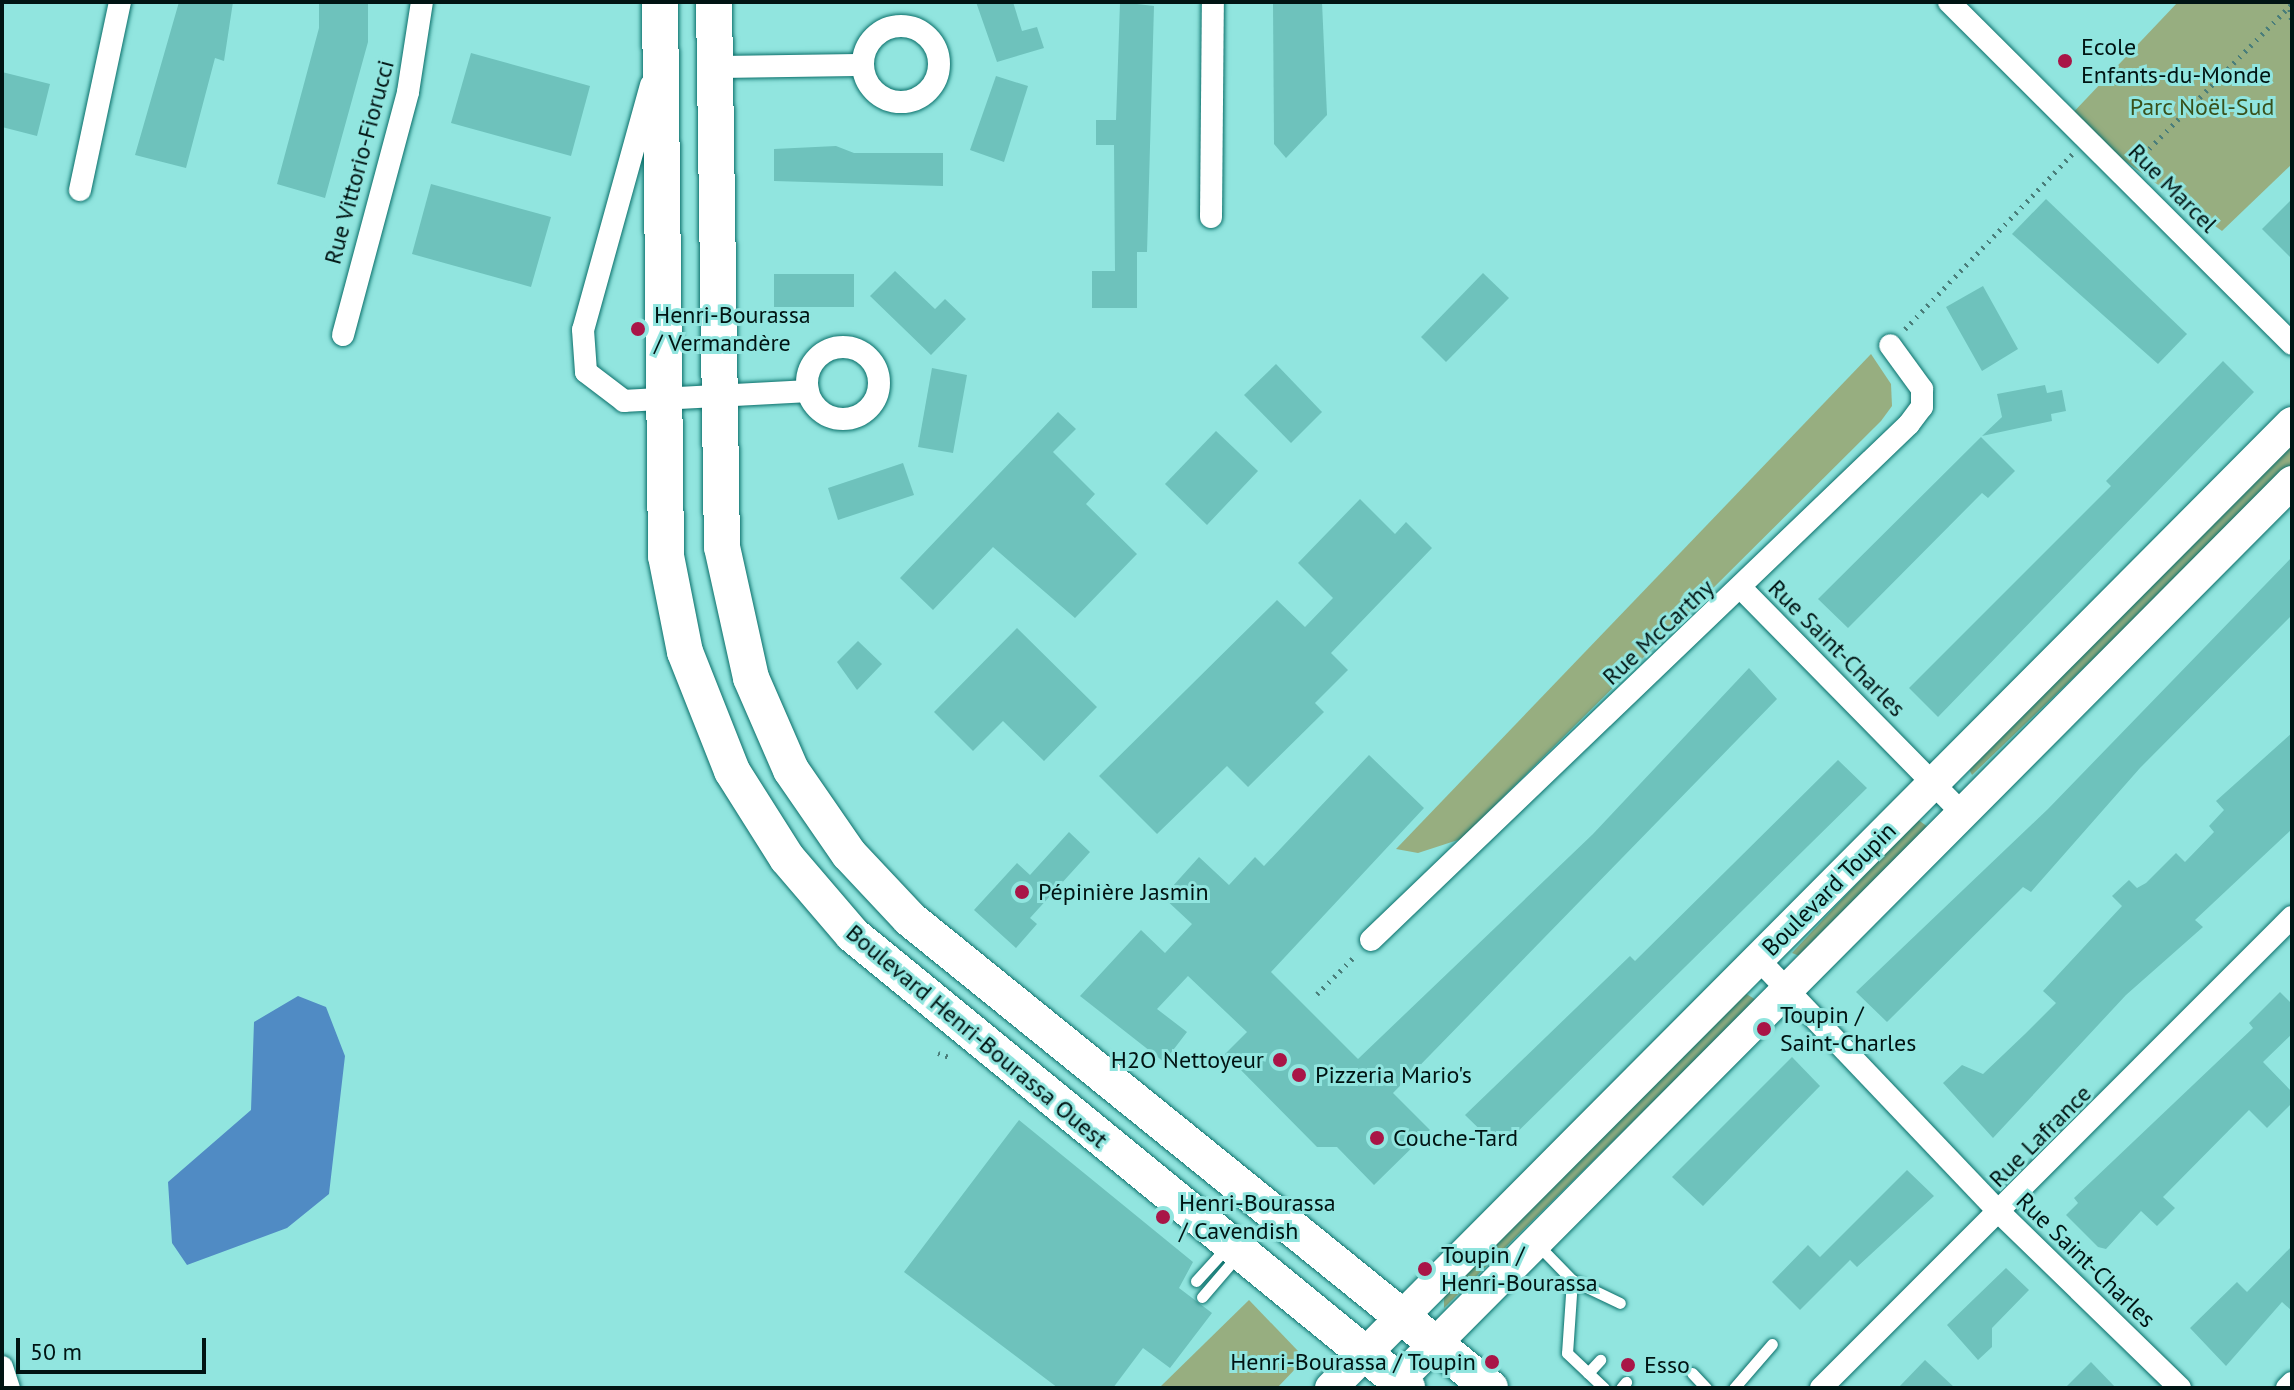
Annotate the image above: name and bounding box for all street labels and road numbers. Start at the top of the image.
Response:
street label: Rue Vittorio-Fiorucci [318,56,400,268]
street label: Rue Marcel [2122,137,2224,239]
street label: Rue McCarthy [1596,573,1720,691]
street label: Rue Saint-Charles [1762,573,1912,723]
street label: Boulevard Toupin [1756,816,1902,962]
street label: Boulevard Henri-Bourassa Ouest [840,918,1114,1154]
street label: Rue Lafrance [1983,1079,2097,1193]
street label: Rue Saint-Charles [2011,1186,2161,1334]

